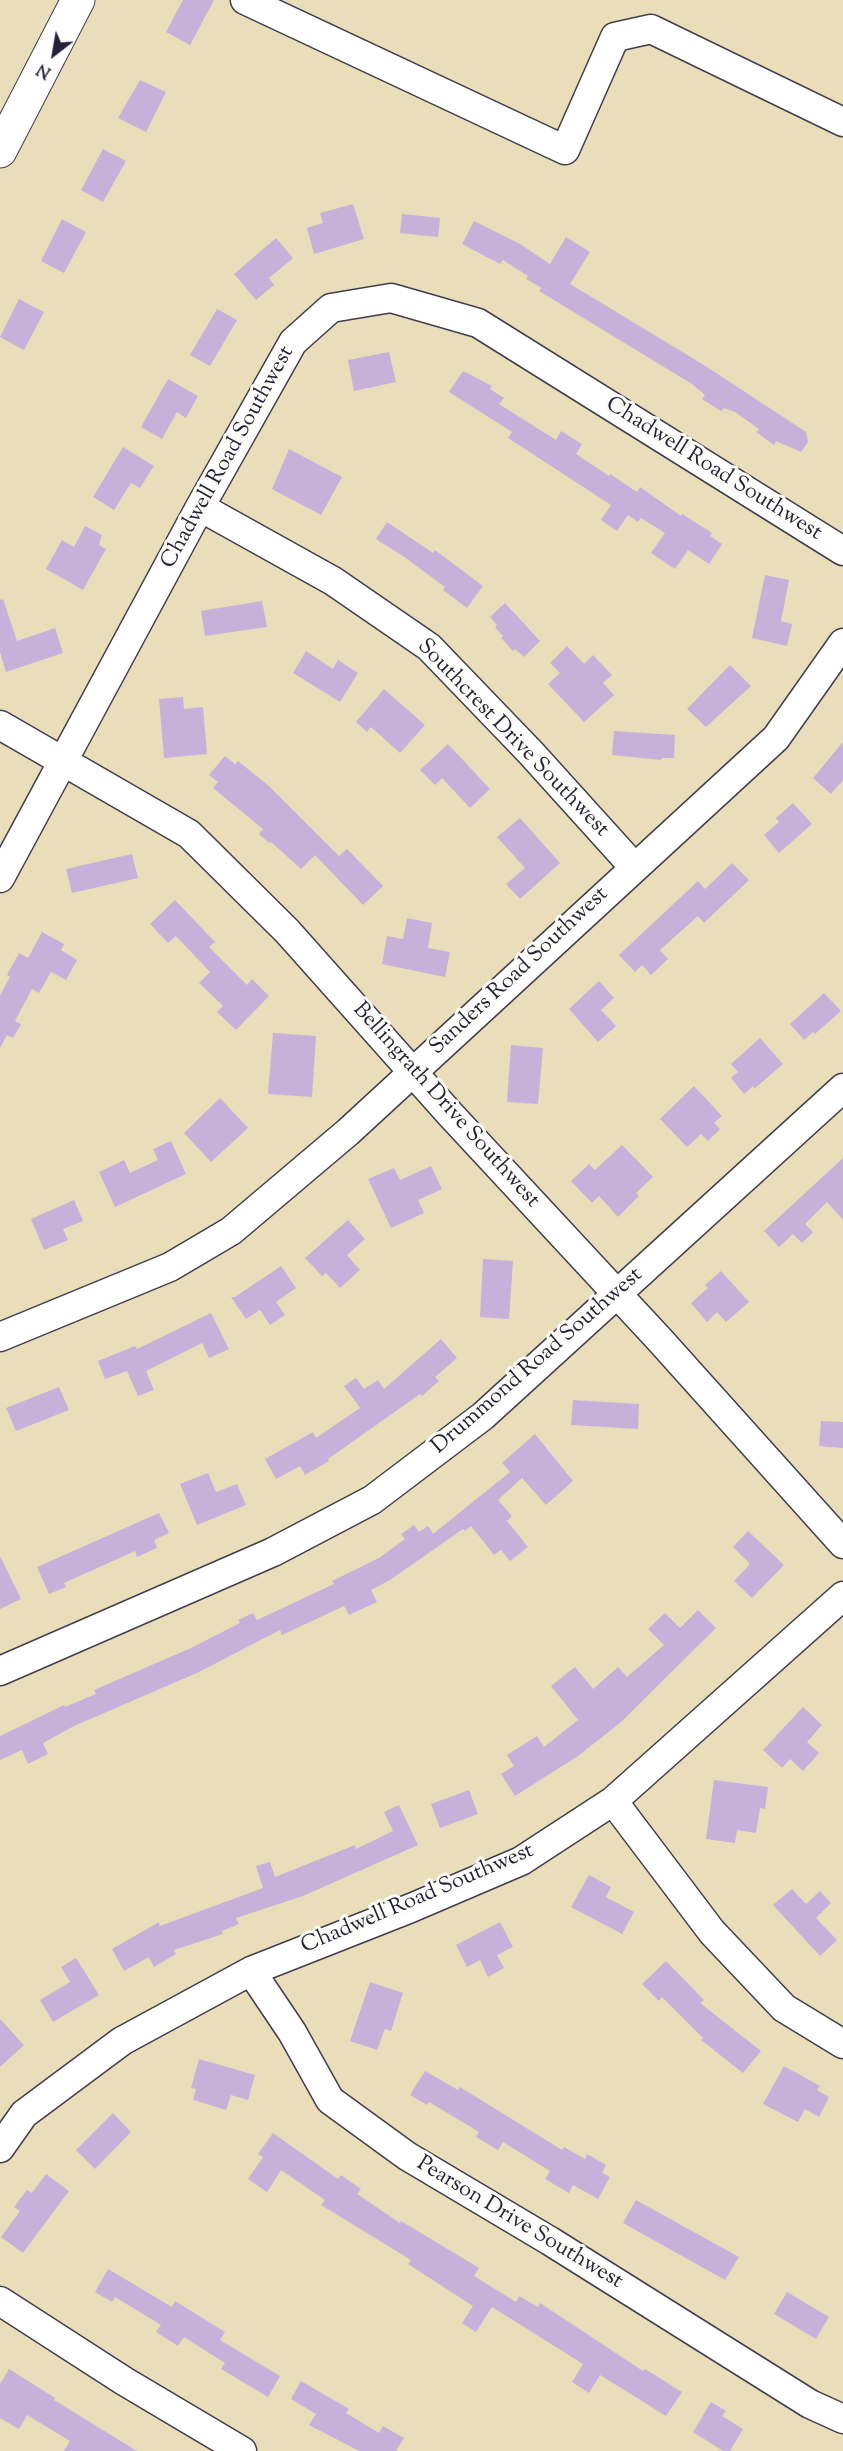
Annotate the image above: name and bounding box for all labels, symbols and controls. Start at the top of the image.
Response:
north arrow [24,24,84,84]
text: N [33,57,56,83]
street label: Chadwell Road Southwest [157,342,301,574]
street label: Chadwell Road Southwest [600,393,826,547]
street label: Southcrest Drive Southwest [410,634,614,844]
street label: Sanders Road Southwest [425,882,615,1062]
street label: Bellingrath Drive Southwest [346,998,544,1214]
street label: Drummond Road Southwest [427,1263,649,1461]
street label: Chadwell Road Southwest [298,1839,538,1961]
street label: Pearson Drive Southwest [411,2152,627,2296]

